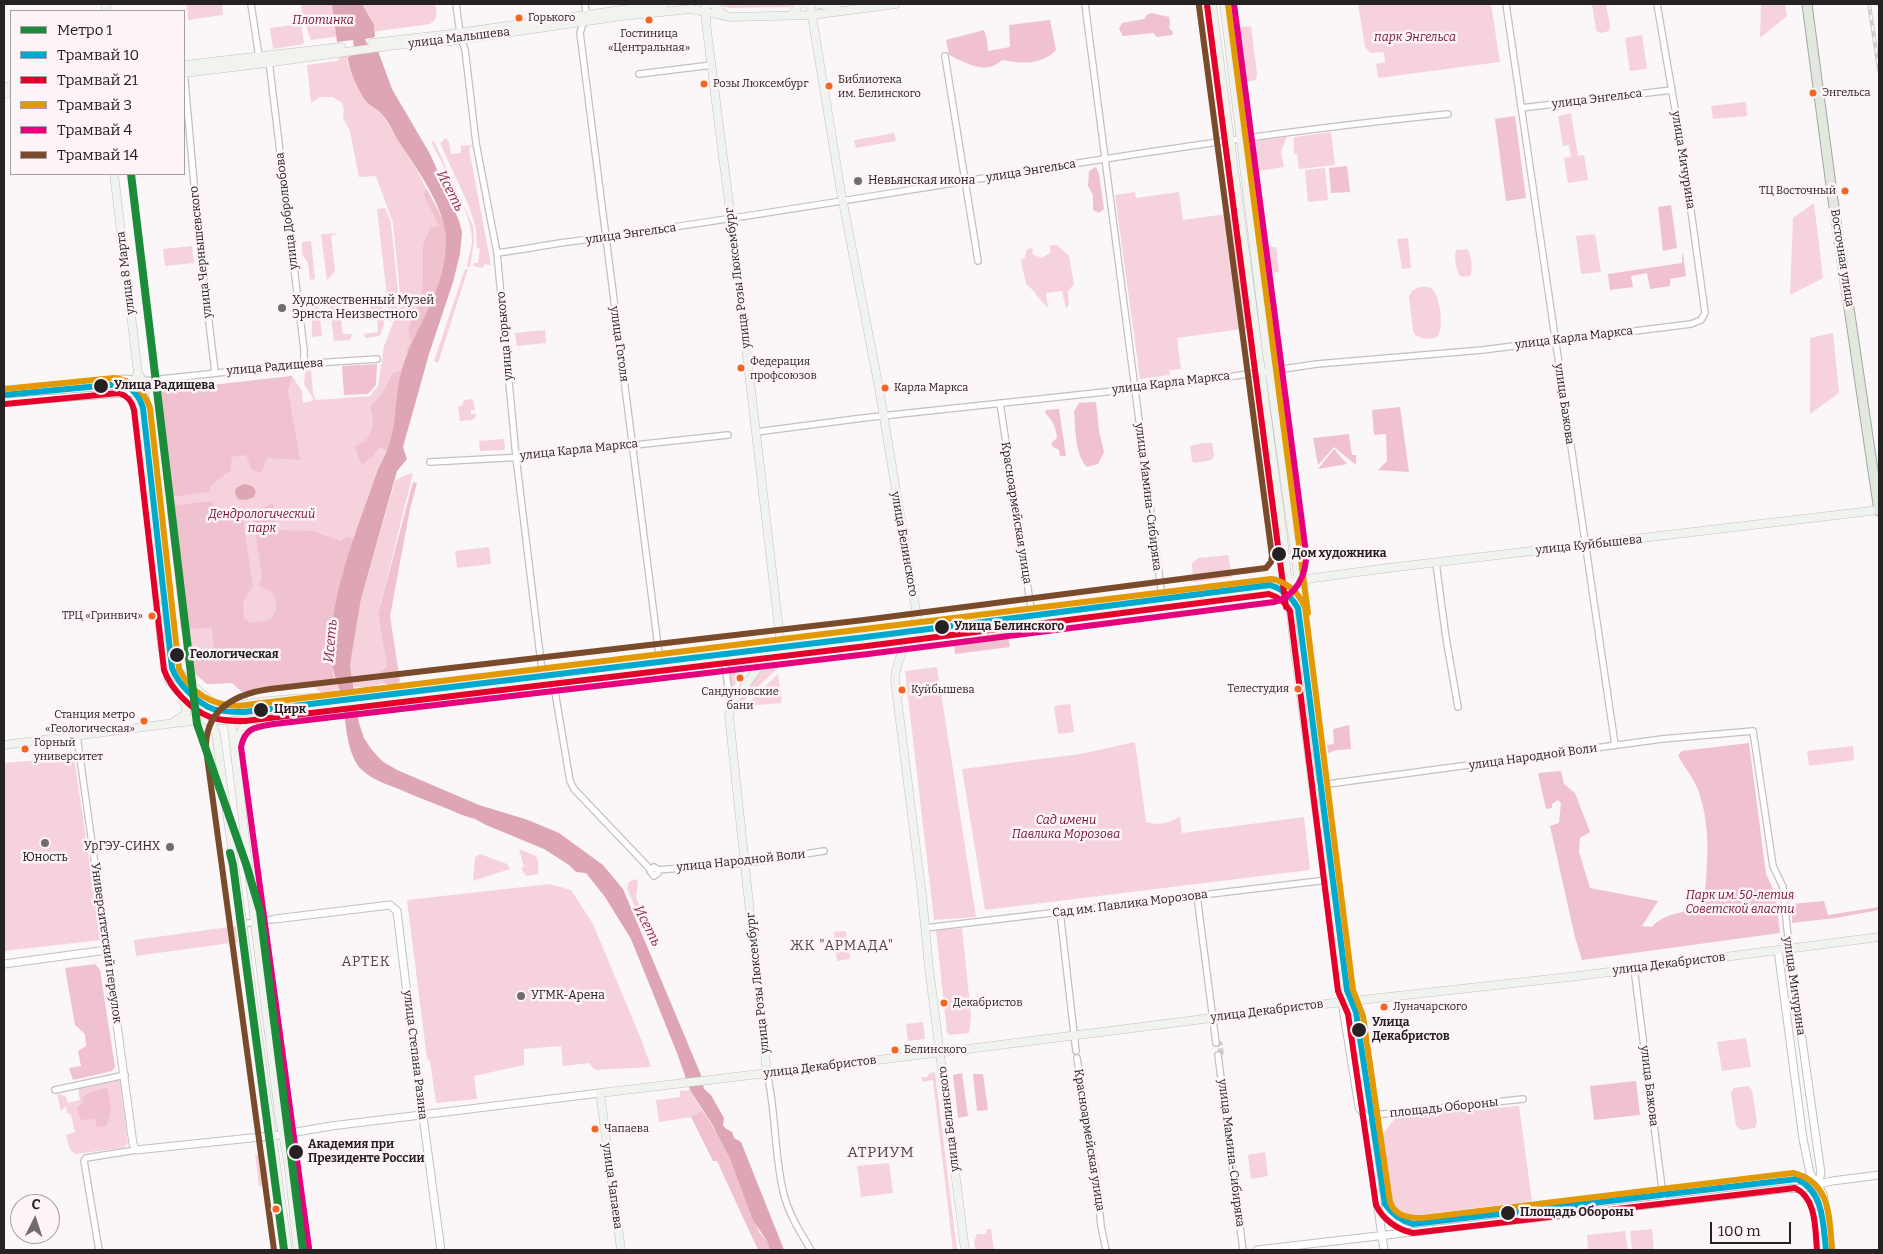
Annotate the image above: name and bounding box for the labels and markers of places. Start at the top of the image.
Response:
place label: Горького [528,11,575,25]
marker: Горького [514,13,524,23]
marker: Гостиница «Центральная» [644,15,654,25]
place label: Гостиница «Центральная» [608,27,690,53]
place label: Библиотека им. Белинского [838,73,921,99]
place label: Розы Люксембург [713,77,808,91]
marker: Розы Люксембург [699,79,709,89]
marker: Библиотека им. Белинского [824,81,834,91]
place label: Энгельса [1822,86,1871,100]
marker: Энгельса [1808,88,1818,98]
place label: Невьянская икона [868,174,975,188]
marker: Невьянская икона [852,175,864,187]
place label: ТЦ Восточный [1759,184,1836,198]
marker: ТЦ Восточный [1840,186,1850,196]
place label: Художественный Музей Эрнста Неизвестного [292,294,434,322]
marker: Художественный Музей Эрнста Неизвестного [276,302,288,314]
place label: Федерация профсоюзов [750,355,817,381]
marker: Федерация профсоюзов [736,363,746,373]
marker: Улица Радищева [92,377,110,395]
place label: Улица Радищева [114,379,215,393]
place label: Карла Маркса [894,381,968,395]
marker: Карла Маркса [880,383,890,393]
marker: Дом художника [1270,545,1288,563]
place label: Дом художника [1292,547,1386,561]
place label: ТРЦ «Гринвич» [62,609,143,623]
marker: ТРЦ «Гринвич» [147,611,157,621]
marker: Улица Белинского [933,618,951,636]
place label: Улица Белинского [954,620,1064,634]
marker: Геологическая [168,646,186,664]
place label: Геологическая [190,648,279,662]
marker: Сандуновские бани [735,673,745,683]
place label: Телестудия [1228,682,1289,696]
place label: Куйбышева [911,683,975,697]
marker: Телестудия [1293,684,1303,694]
place label: Сандуновские бани [701,685,779,711]
marker: Куйбышева [897,685,907,695]
marker: Цирк [252,701,270,719]
place label: Цирк [274,703,306,717]
place label: Станция метро «Геологическая» [45,708,135,734]
marker: Станция метро «Геологическая» [139,716,149,726]
place label: Горный университет [34,736,103,762]
marker: Горный университет [20,744,30,754]
marker: Юность [39,837,51,849]
place label: УрГЭУ-СИНХ [84,840,160,854]
marker: УрГЭУ-СИНХ [164,841,176,853]
place label: Юность [22,851,68,865]
place label: УГМК-Арена [531,989,605,1003]
marker: УГМК-Арена [515,990,527,1002]
place label: Декабристов [953,996,1022,1010]
marker: Декабристов [939,998,949,1008]
place label: Луначарского [1393,1000,1467,1014]
marker: Луначарского [1379,1002,1389,1012]
place label: Улица Декабристов [1372,1016,1450,1044]
marker: Улица Декабристов [1350,1021,1368,1039]
place label: Белинского [904,1043,967,1057]
marker: Белинского [890,1045,900,1055]
place label: Чапаева [604,1122,649,1136]
marker: Чапаева [590,1124,600,1134]
place label: Академия при Президенте России [308,1138,425,1166]
marker: Академия при Президенте России [287,1143,305,1161]
unlabelled marker [271,1204,281,1214]
marker: Площадь Обороны [1499,1204,1517,1222]
place label: Площадь Обороны [1520,1206,1634,1220]

